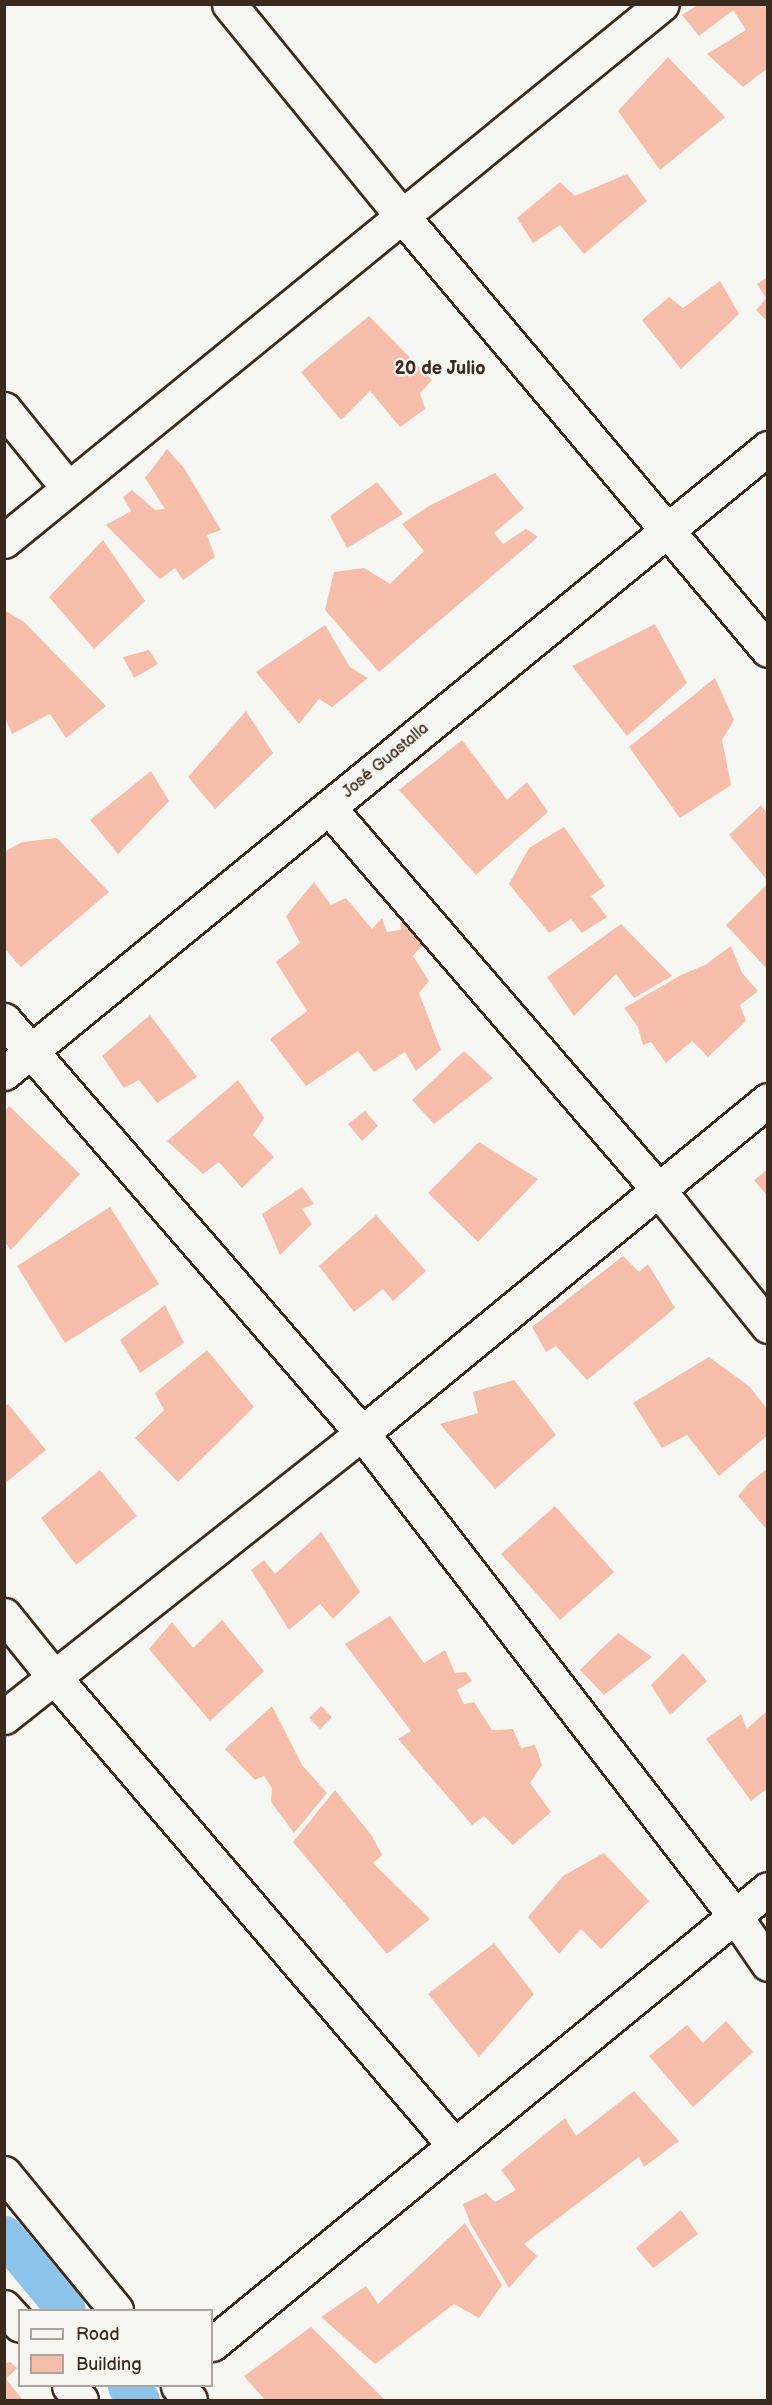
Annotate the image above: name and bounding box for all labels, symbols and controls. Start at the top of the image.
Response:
district label: 20 de Julio [395,358,485,380]
street label: José Guastalla [339,719,433,803]
legend [18,2309,213,2387]
text: Road [76,2324,120,2345]
text: Building [76,2354,142,2375]

